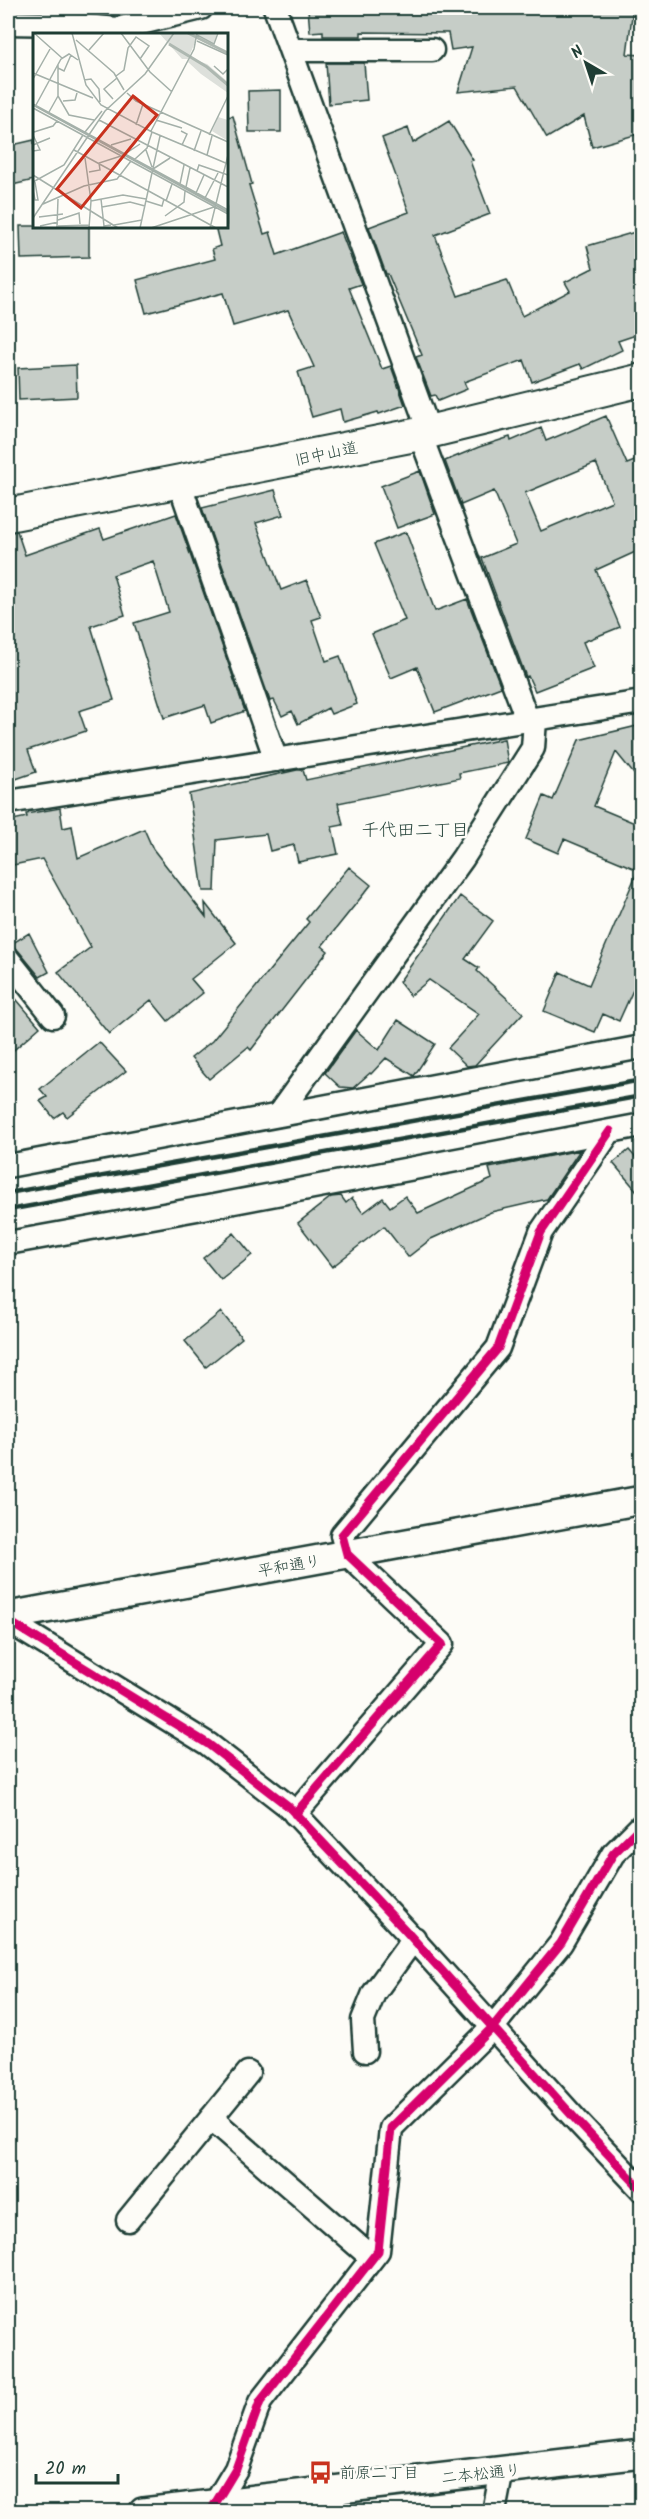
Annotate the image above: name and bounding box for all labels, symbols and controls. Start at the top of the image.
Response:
inset map [33,33,228,228]
north arrow [556,33,616,93]
text: N [566,40,589,65]
street label: 旧中山道 [292,436,360,473]
district label: 千代田二丁目 [361,817,469,846]
street label: 平和通り [256,1549,323,1584]
scale bar [36,2447,118,2485]
text: 20 m [45,2455,86,2484]
street label: 二本松通り [440,2458,522,2491]
bus stop icon: 前原二丁目 [308,2459,334,2485]
place label: 前原二丁目 [339,2461,419,2486]

